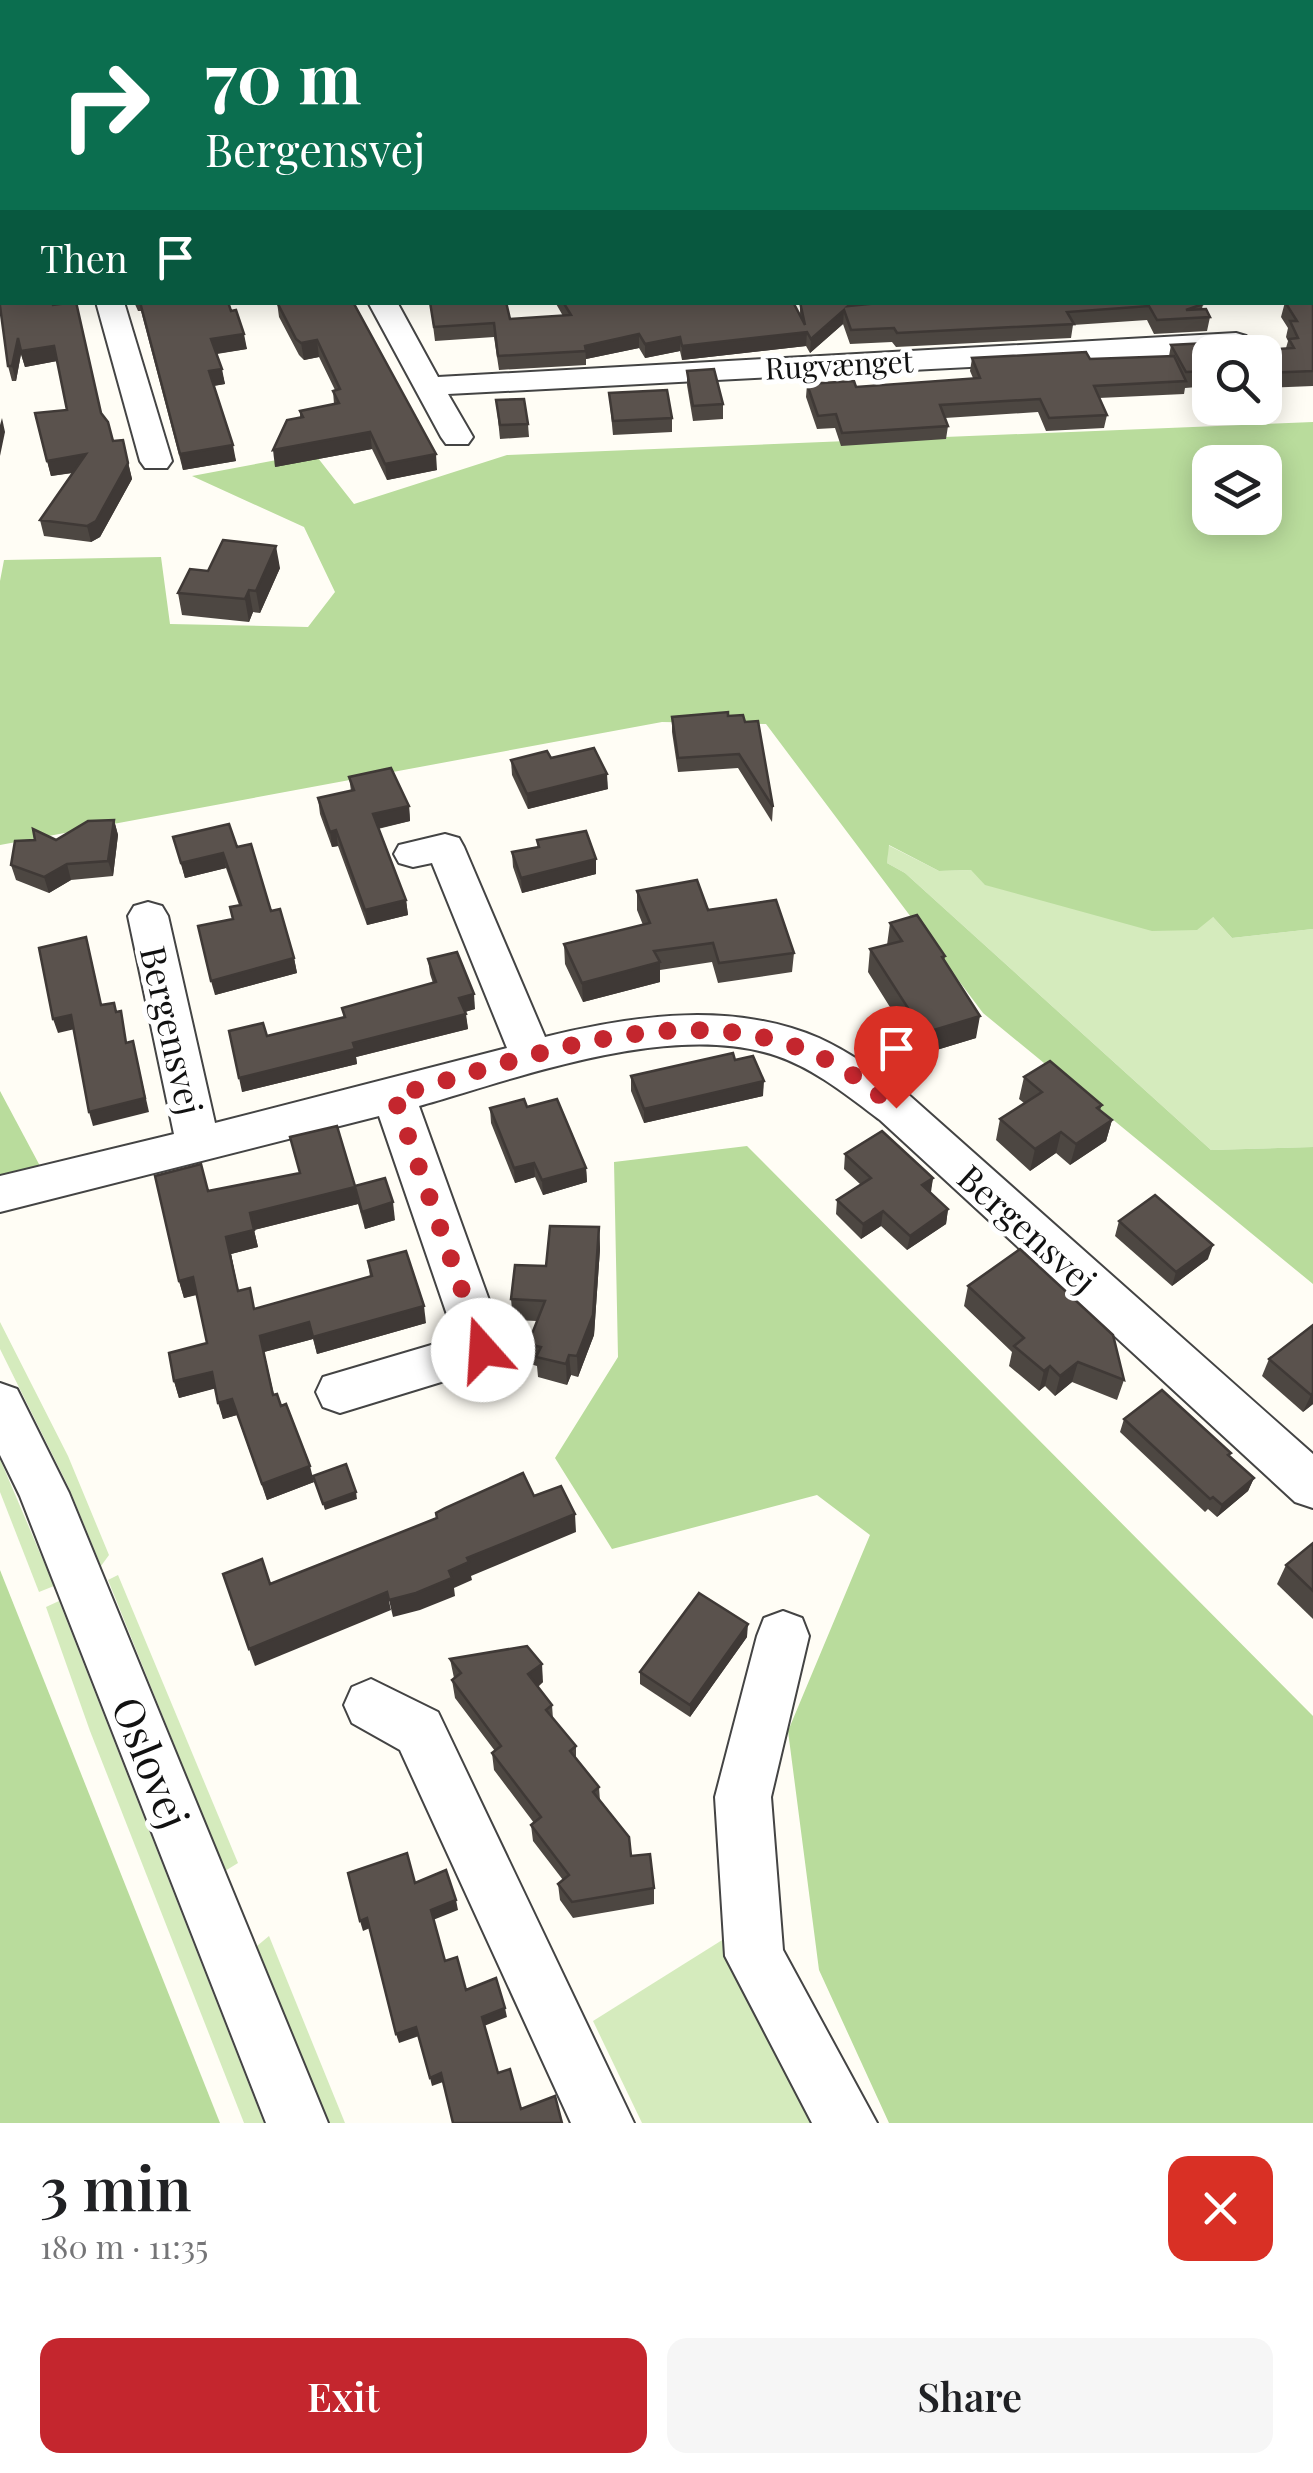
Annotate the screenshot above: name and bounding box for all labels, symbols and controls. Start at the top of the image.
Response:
text: 70 m [205,28,362,122]
icon: right [40,40,170,170]
text: Bergensvej [205,118,425,178]
icon: arrive [148,230,203,285]
text: Then [40,232,128,283]
map controls [1192,335,1282,535]
button: search [1192,335,1282,425]
street label: Rugvænget [764,340,914,388]
button: layers [1192,445,1282,535]
street label: Bergensvej [131,941,215,1119]
pin [854,1006,939,1109]
icon: arrive [869,1021,924,1076]
street label: Bergensvej [949,1153,1107,1303]
position arrow [431,1298,535,1402]
street label: Oslovej [100,1688,204,1836]
text: 3 min [40,2146,192,2226]
button: close [1168,2156,1273,2261]
text: 180 m · 11:35 [40,2224,208,2267]
button: Exit [40,2338,647,2453]
button: Share [667,2338,1273,2453]

